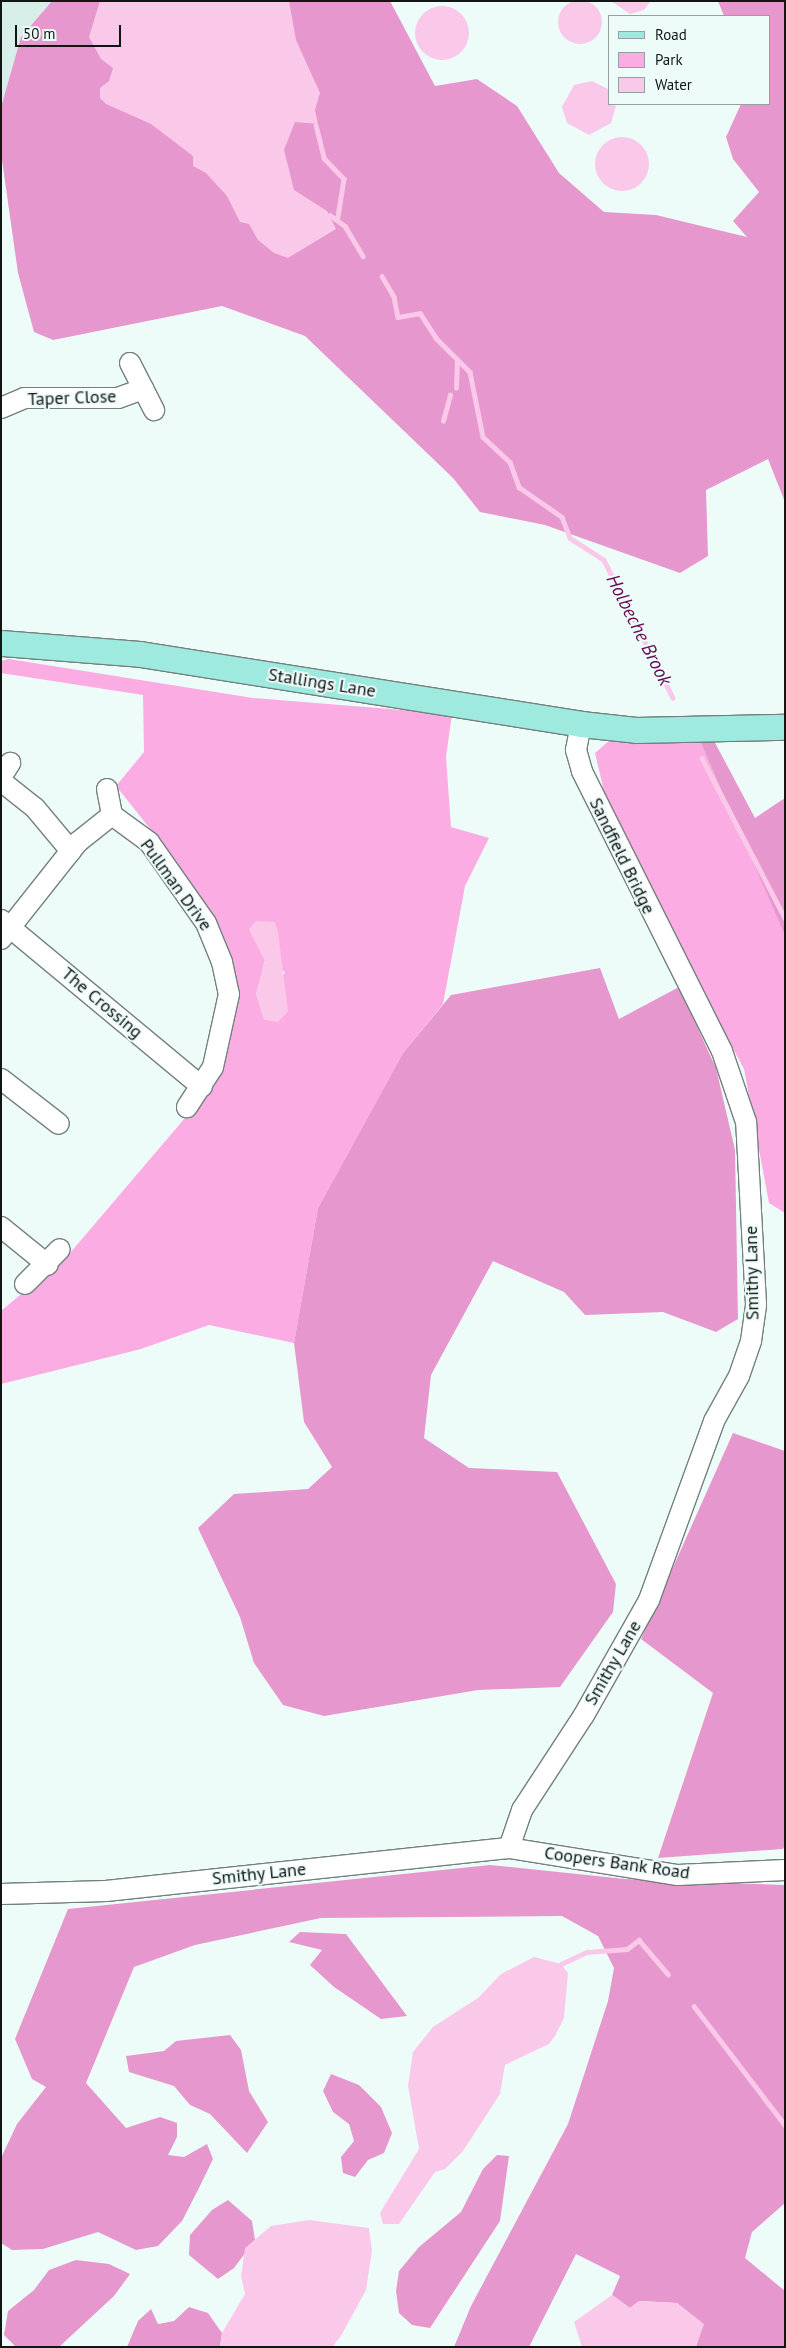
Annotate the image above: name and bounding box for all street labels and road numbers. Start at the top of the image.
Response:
street label: Taper Close [27,386,117,410]
street label: Stallings Lane [267,664,377,702]
street label: Sandfield Bridge [585,794,659,918]
street label: Pullman Drive [135,835,217,935]
street label: The Crossing [57,963,147,1043]
street label: Smithy Lane [740,1225,764,1321]
street label: Smithy Lane [580,1616,646,1710]
street label: Coopers Bank Road [543,1842,691,1884]
street label: Smithy Lane [211,1858,307,1890]

